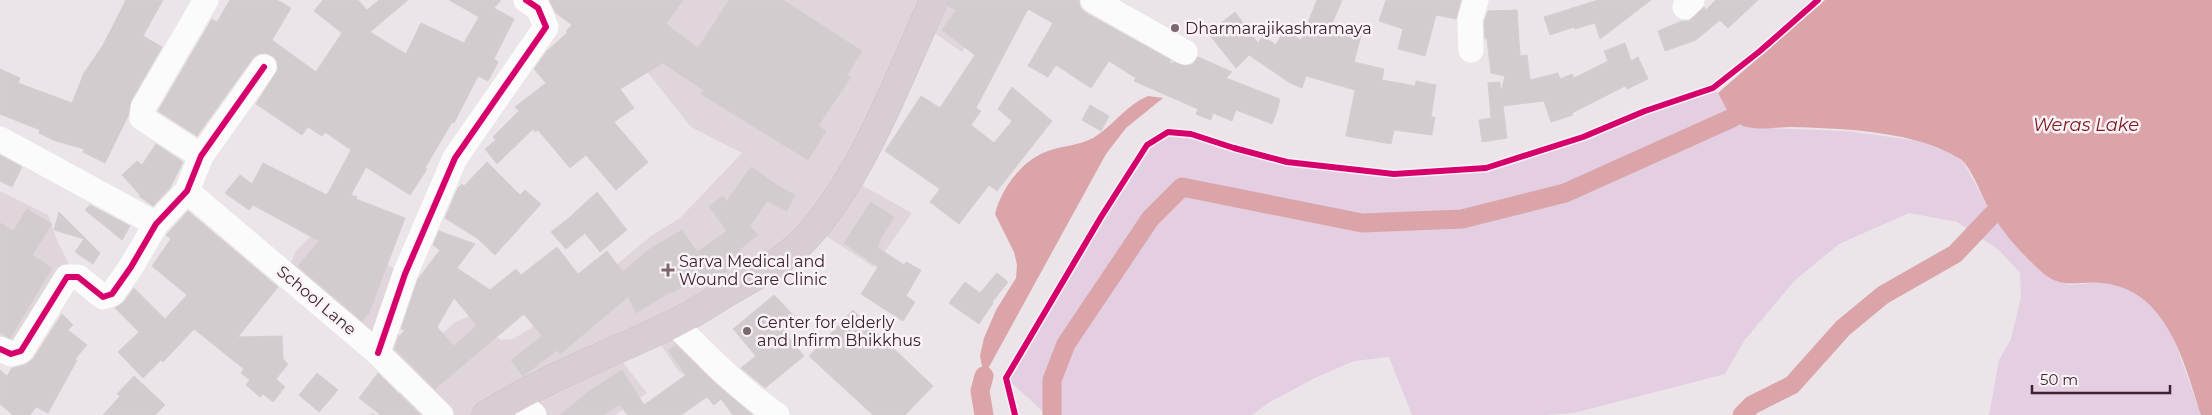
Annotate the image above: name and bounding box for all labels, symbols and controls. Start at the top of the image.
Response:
place label: Dharmarajikashramaya [1185,19,1372,38]
marker: Dharmarajikashramaya [1169,22,1181,34]
water label: Weras Lake [2033,114,2139,136]
place label: Sarva Medical and Wound Care Clinic [679,252,827,289]
street label: School Lane [273,262,360,339]
marker: Sarva Medical and Wound Care Clinic [661,263,675,277]
place label: Center for elderly and Infirm Bhikkhus [757,313,921,350]
marker: Center for elderly and Infirm Bhikkhus [741,325,753,337]
scale bar [2032,362,2170,394]
text: 50 m [2040,370,2078,389]

